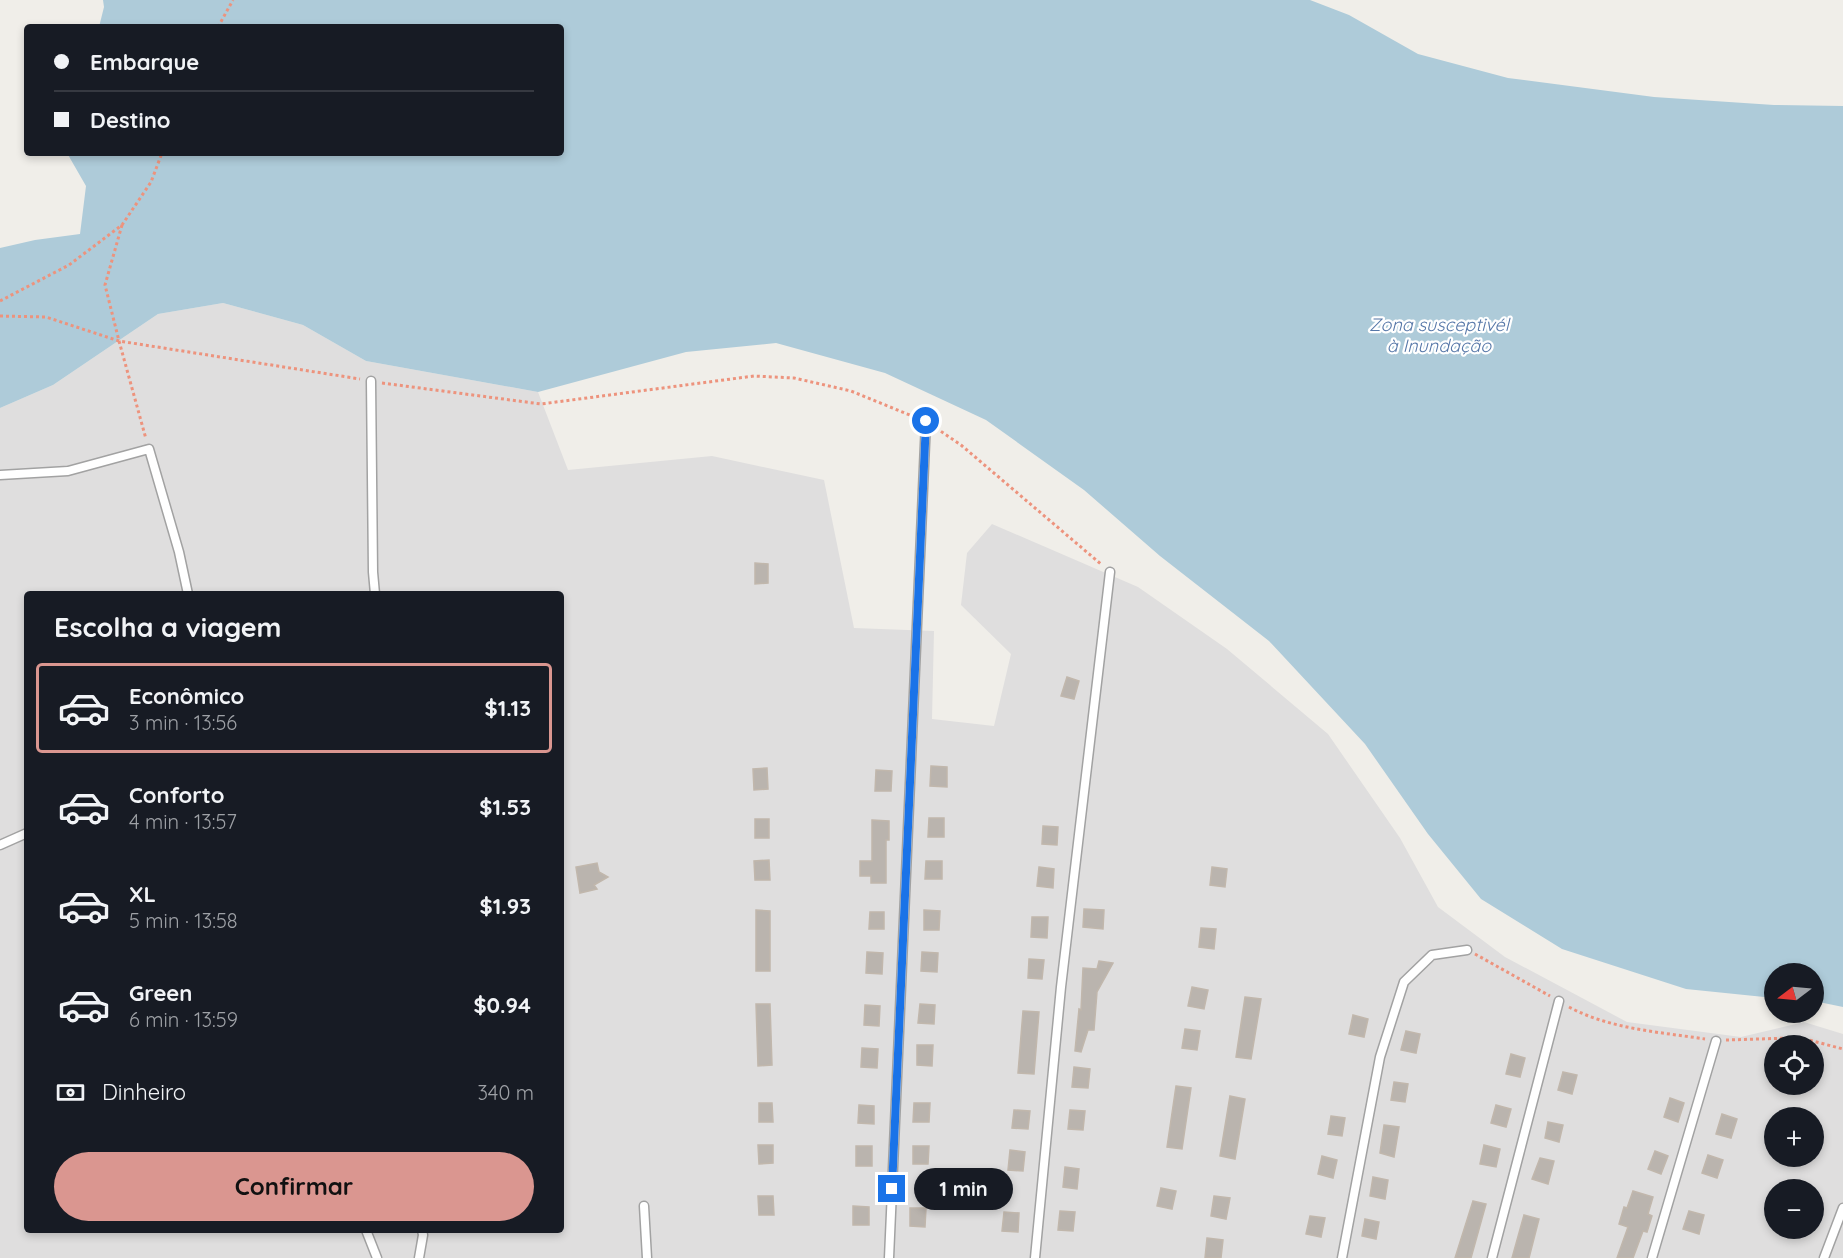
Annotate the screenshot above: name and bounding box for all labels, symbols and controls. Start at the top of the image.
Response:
text: Embarque [90,48,199,76]
text: Destino [90,106,171,134]
water label: Zona susceptivél à Inundação [1369,313,1511,357]
route start [912,407,939,434]
text: Escolha a viagem [54,610,282,644]
icon: car [57,681,111,735]
text: Econômico [129,682,244,710]
text: $1.13 [485,694,531,722]
text: 3 min · 13:56 [129,710,237,735]
icon: car [57,780,111,834]
text: Conforto [129,781,224,809]
text: $1.53 [479,793,531,821]
text: 4 min · 13:57 [129,809,237,834]
icon: car [57,879,111,933]
text: XL [129,880,156,908]
text: $1.93 [480,892,531,920]
text: 5 min · 13:58 [129,908,238,933]
north arrow [1764,963,1824,1023]
map controls [1764,963,1824,1239]
icon: car [57,978,111,1032]
text: Green [129,979,192,1007]
text: $0.94 [473,991,531,1019]
text: 6 min · 13:59 [129,1007,238,1032]
button: locate [1764,1035,1824,1095]
icon: cash [54,1076,87,1109]
text: Dinheiro [102,1078,186,1106]
text: 340 m [477,1080,534,1105]
button: + [1764,1107,1824,1167]
button: Confirmar [54,1152,534,1221]
callout: 1 min [913,1168,1012,1210]
route end [878,1175,905,1202]
text: 1 min [939,1176,988,1201]
button: − [1764,1179,1824,1239]

